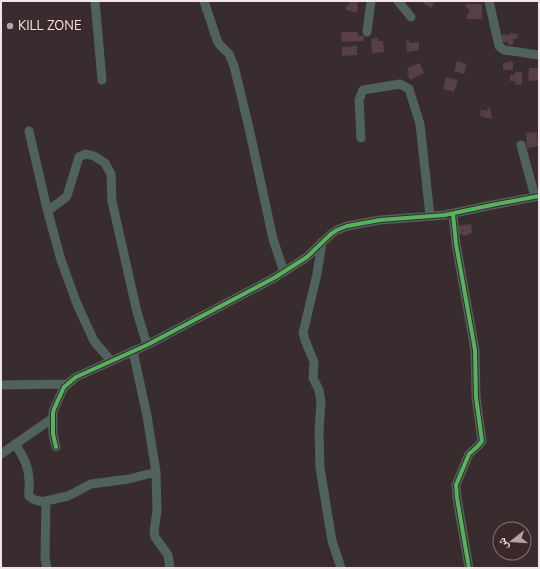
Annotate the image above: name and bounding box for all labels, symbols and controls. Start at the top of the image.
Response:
place label: KILL ZONE [18,17,82,35]
marker: KILL ZONE [5,21,15,31]
north arrow [492,521,532,561]
text: ش [494,536,512,552]

